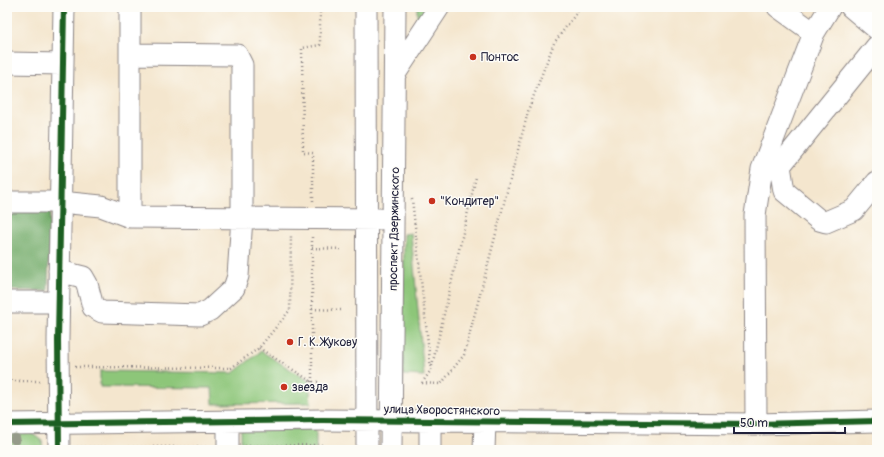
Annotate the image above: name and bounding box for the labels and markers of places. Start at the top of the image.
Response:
place label: Понтос [481,50,519,65]
marker: Понтос [468,52,478,62]
place label: "Кондитер" [440,194,499,209]
marker: "Кондитер" [427,196,437,206]
place label: Г. К. Жукову [298,335,357,350]
marker: Г. К. Жукову [285,337,295,347]
place label: звезда [292,380,329,395]
marker: звезда [279,382,289,392]

